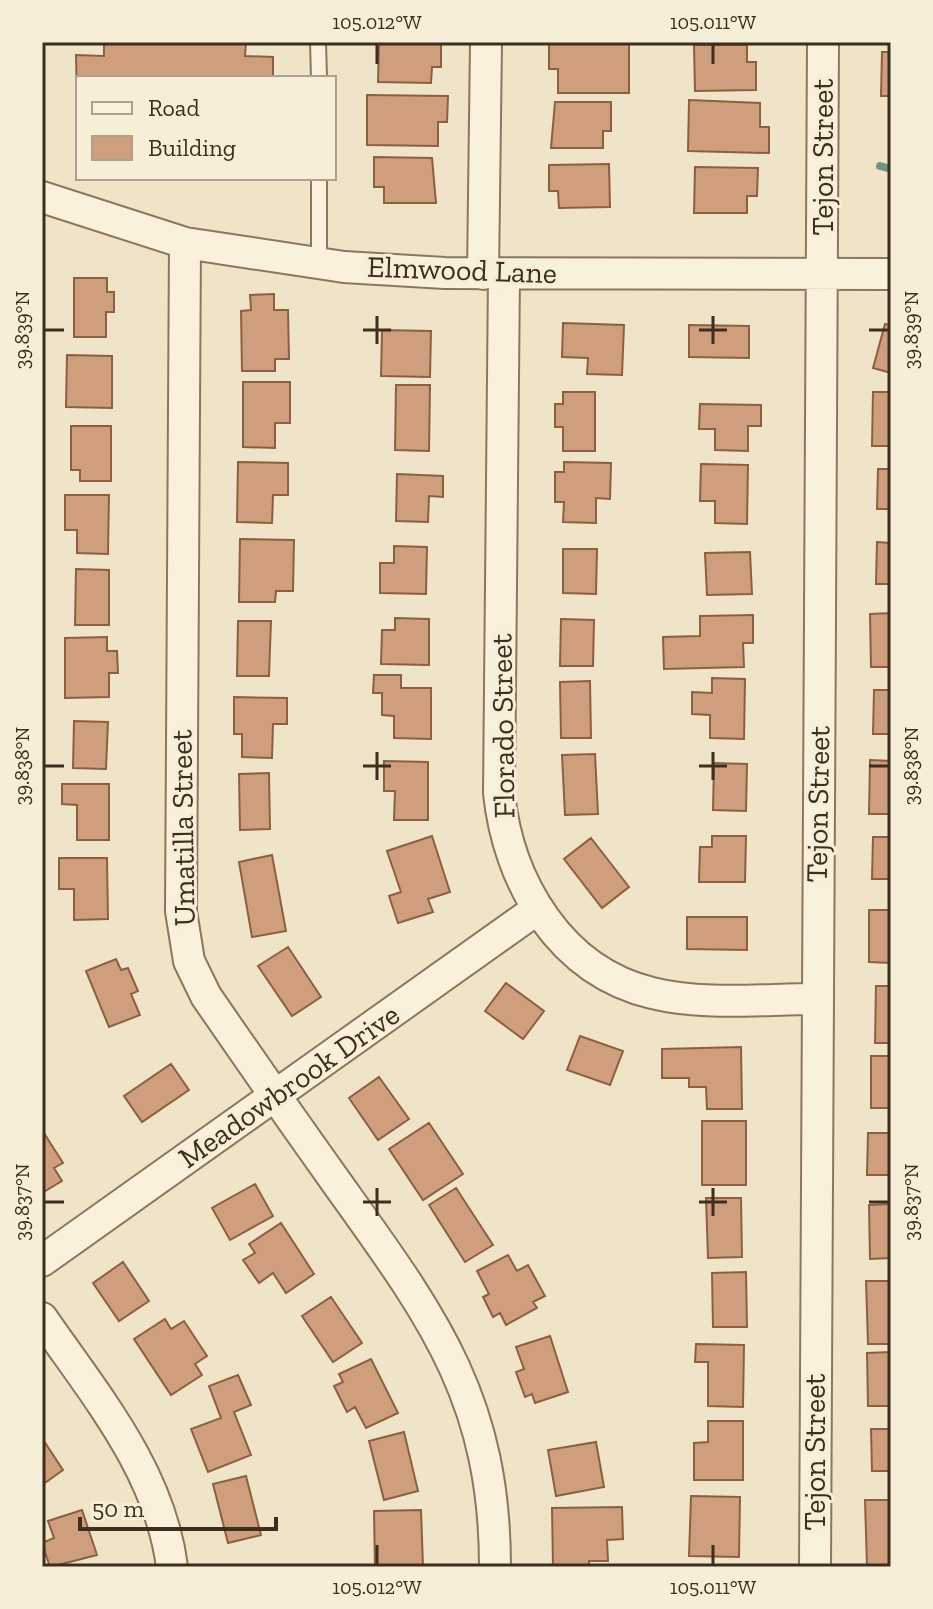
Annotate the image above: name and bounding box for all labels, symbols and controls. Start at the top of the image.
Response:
text: 105.012°W [332,10,422,34]
text: 105.011°W [670,10,757,34]
legend [76,76,336,180]
street label: Tejon Street [805,79,841,235]
text: Road [148,93,200,122]
text: Building [148,133,236,162]
street label: Elmwood Lane [367,249,557,291]
text: 39.839°N [10,291,34,369]
text: 39.839°N [899,291,923,369]
street label: Florado Street [483,633,523,819]
street label: Tejon Street [799,725,837,883]
text: 39.838°N [10,726,34,805]
text: 39.838°N [899,726,923,805]
street label: Umatilla Street [163,729,203,927]
street label: Meadowbrook Drive [172,996,406,1176]
text: 39.837°N [10,1163,34,1241]
text: 39.837°N [899,1163,923,1241]
street label: Tejon Street [797,1374,833,1530]
scale bar [80,1481,276,1531]
text: 50 m [92,1494,145,1523]
text: 105.012°W [332,1575,422,1599]
text: 105.011°W [670,1575,757,1599]

